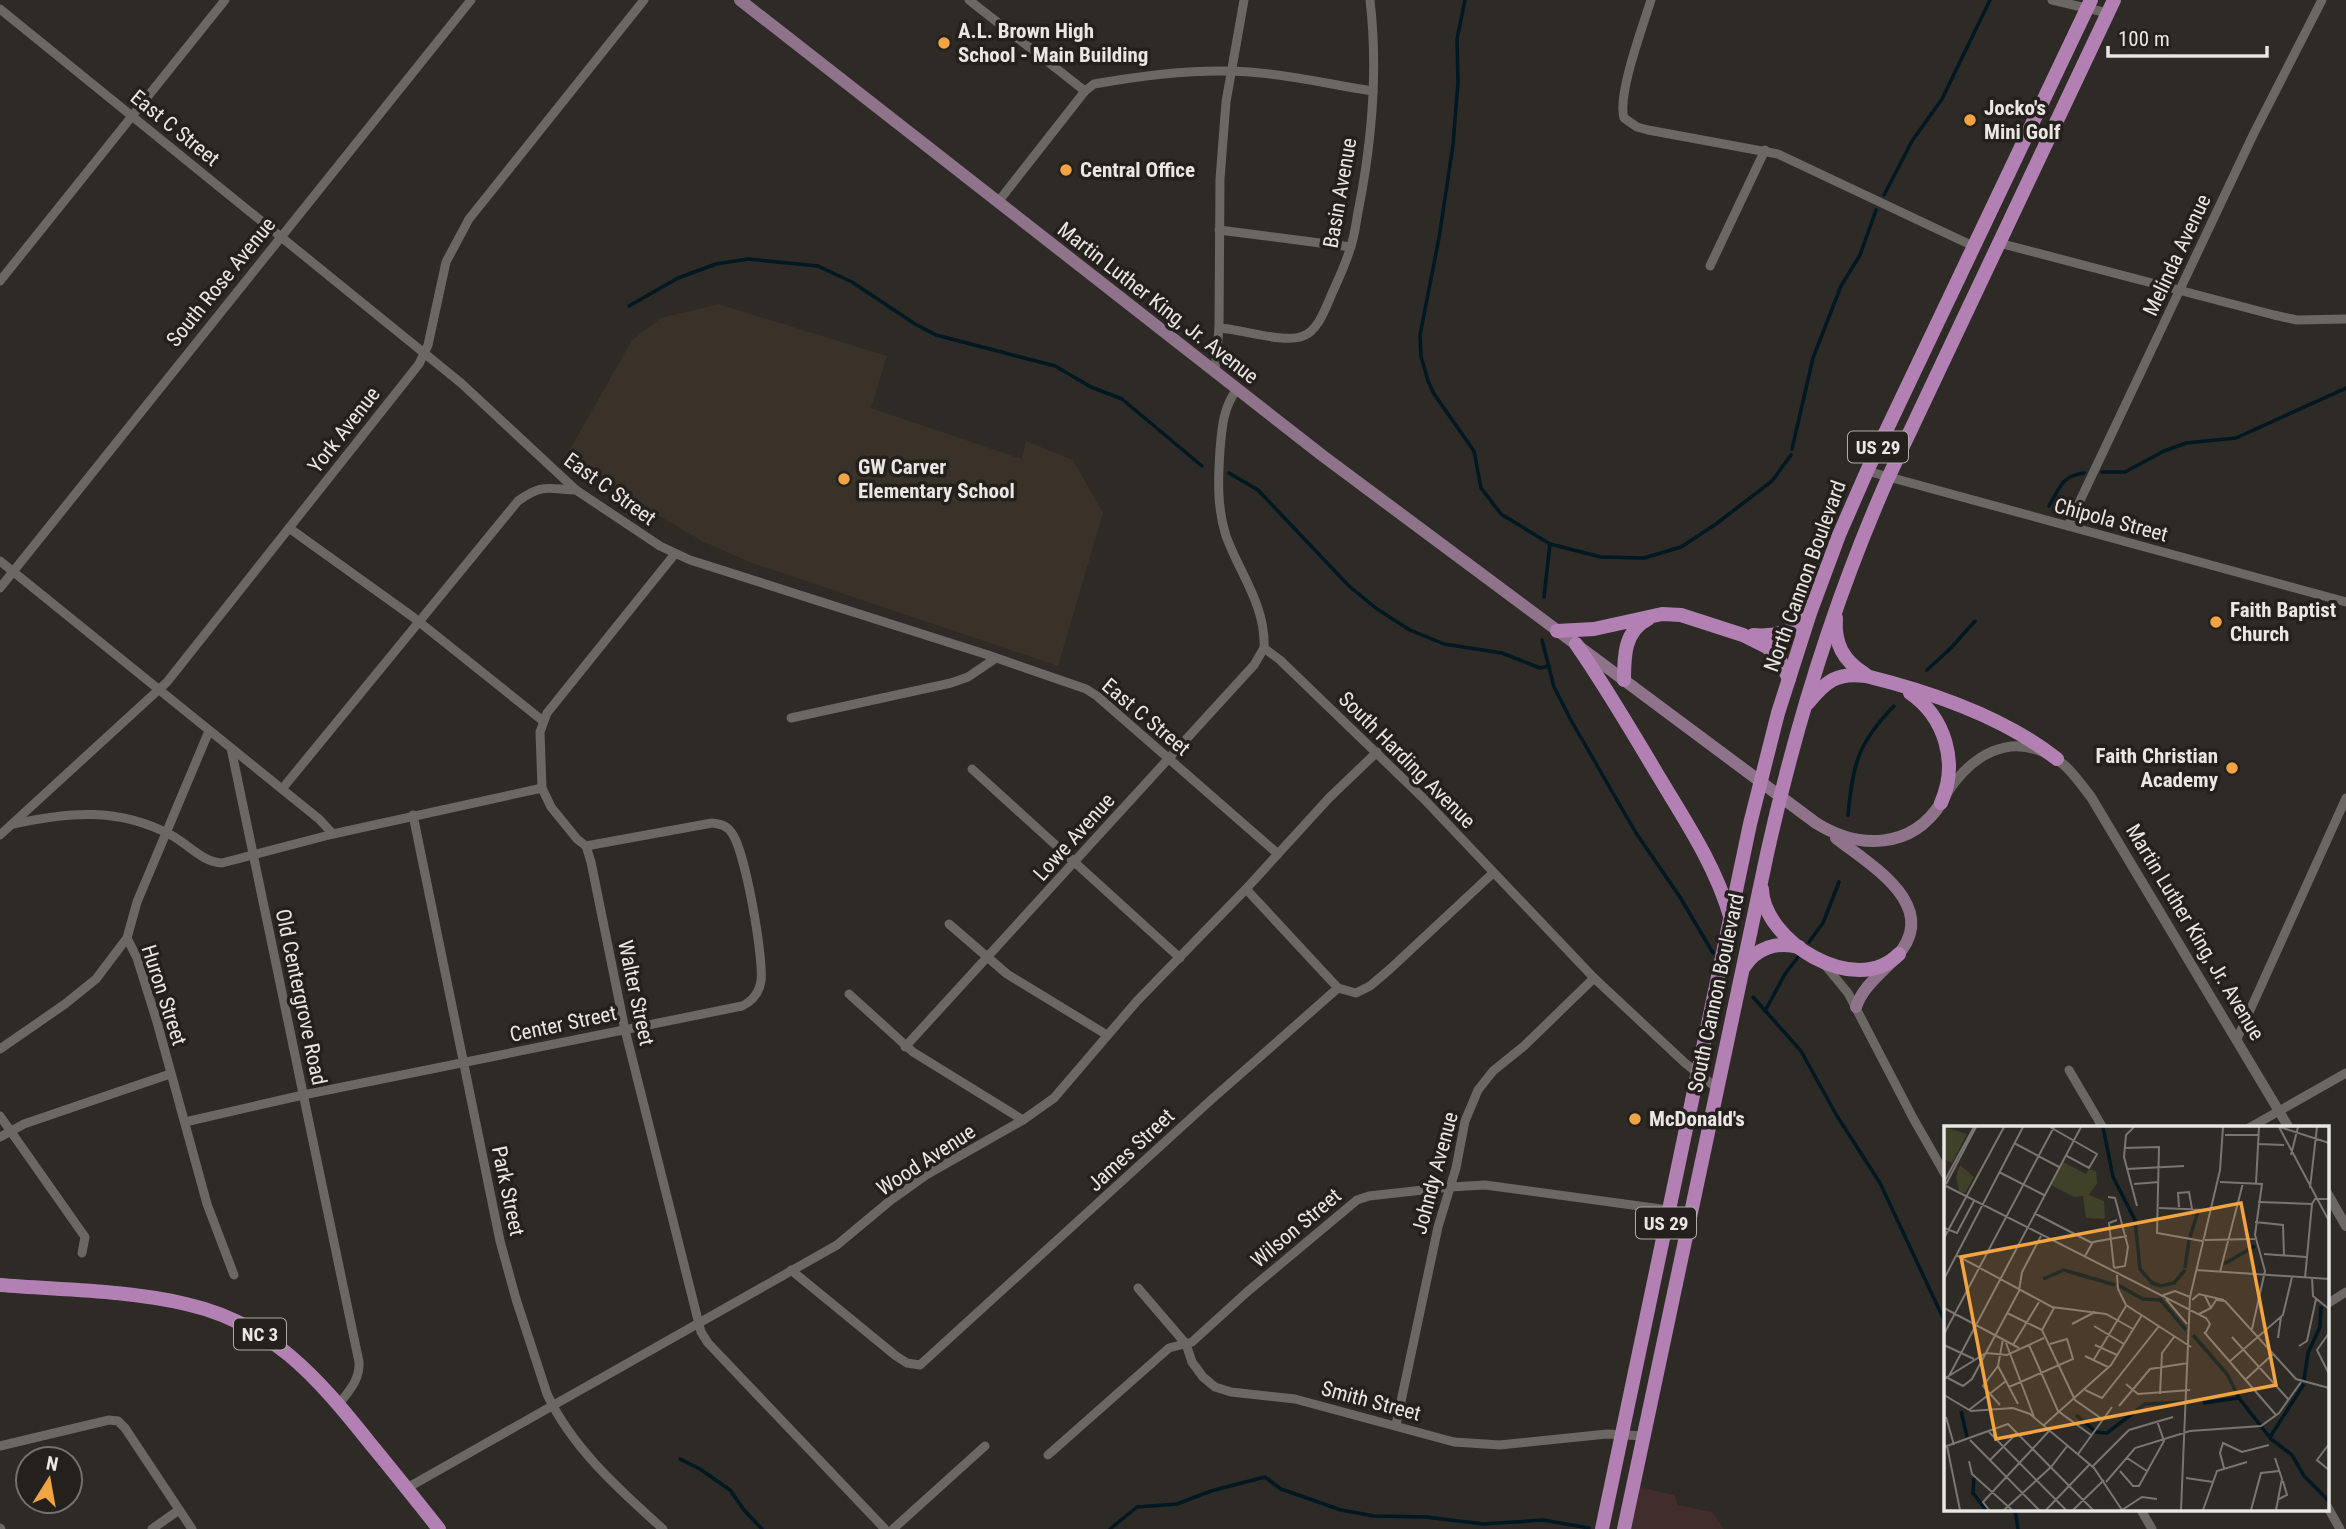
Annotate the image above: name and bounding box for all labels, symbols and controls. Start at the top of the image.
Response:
scale bar [2108,14,2267,58]
place label: A.L. Brown High School - Main Building [958,19,1148,67]
text: 100 m [2118,27,2170,51]
marker: A.L. Brown High School - Main Building [936,35,952,51]
street label: East C Street [126,85,224,171]
place label: Jocko's Mini Golf [1984,96,2061,144]
marker: Jocko's Mini Golf [1962,112,1978,128]
street label: Basin Avenue [1319,136,1362,250]
place label: Central Office [1080,158,1195,182]
marker: Central Office [1058,162,1074,178]
street label: Melinda Avenue [2138,190,2216,320]
street label: South Rose Avenue [162,212,280,351]
street label: Martin Luther King, Jr. Avenue [1053,217,1263,389]
street label: York Avenue [303,382,385,478]
road number: US 29 [1848,432,1908,462]
street label: East C Street [560,448,660,530]
place label: GW Carver Elementary School [858,455,1015,503]
marker: GW Carver Elementary School [836,471,852,487]
street label: North Cannon Boulevard [1759,477,1851,675]
street label: Chipola Street [2052,493,2170,547]
place label: Faith Baptist Church [2230,598,2336,646]
marker: Faith Baptist Church [2208,614,2224,630]
street label: East C Street [1097,673,1195,761]
street label: South Harding Avenue [1334,687,1480,833]
place label: Faith Christian Academy [2096,744,2219,792]
marker: Faith Christian Academy [2224,760,2240,776]
street label: Lowe Avenue [1029,788,1120,886]
street label: Martin Luther King, Jr. Avenue [2121,820,2269,1045]
street label: South Cannon Boulevard [1683,891,1749,1095]
street label: Old Centergrove Road [271,907,331,1087]
street label: Walter Street [613,938,659,1048]
street label: Huron Street [137,942,191,1048]
street label: Center Street [507,1001,619,1047]
street label: James Street [1083,1104,1179,1196]
place label: McDonald's [1649,1107,1745,1131]
street label: Johndy Avenue [1407,1109,1463,1237]
marker: McDonald's [1627,1111,1643,1127]
street label: Wood Avenue [872,1119,980,1201]
inset map [1944,1126,2328,1512]
street label: Park Street [487,1144,529,1238]
street label: Wilson Street [1246,1183,1346,1273]
road number: US 29 [1636,1208,1696,1238]
road number: NC 3 [234,1318,286,1350]
street label: Smith Street [1319,1376,1423,1426]
north arrow [14,1445,84,1515]
text: N [44,1451,60,1476]

